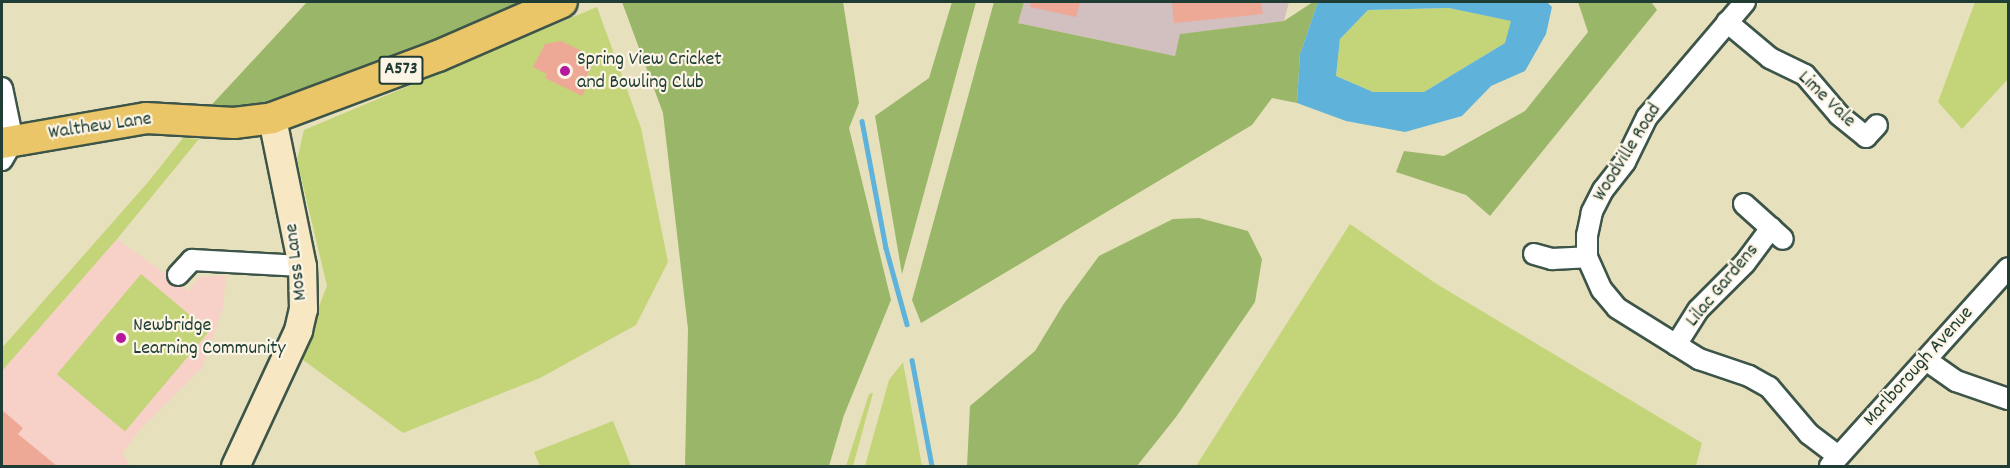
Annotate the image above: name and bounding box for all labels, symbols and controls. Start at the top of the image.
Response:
place label: Spring View Cricket and Bowling Club [577,48,722,95]
road number: A573 [377,55,425,85]
marker: Spring View Cricket and Bowling Club [558,64,572,78]
street label: Lime Vale [1792,67,1860,133]
street label: Woodville Road [1588,100,1668,206]
street label: Walthew Lane [47,108,153,146]
street label: Moss Lane [280,222,314,302]
street label: Lilac Gardens [1681,239,1765,333]
street label: Marlborough Avenue [1859,302,1979,432]
place label: Newbridge Learning Community [133,314,286,361]
marker: Newbridge Learning Community [114,331,128,345]

